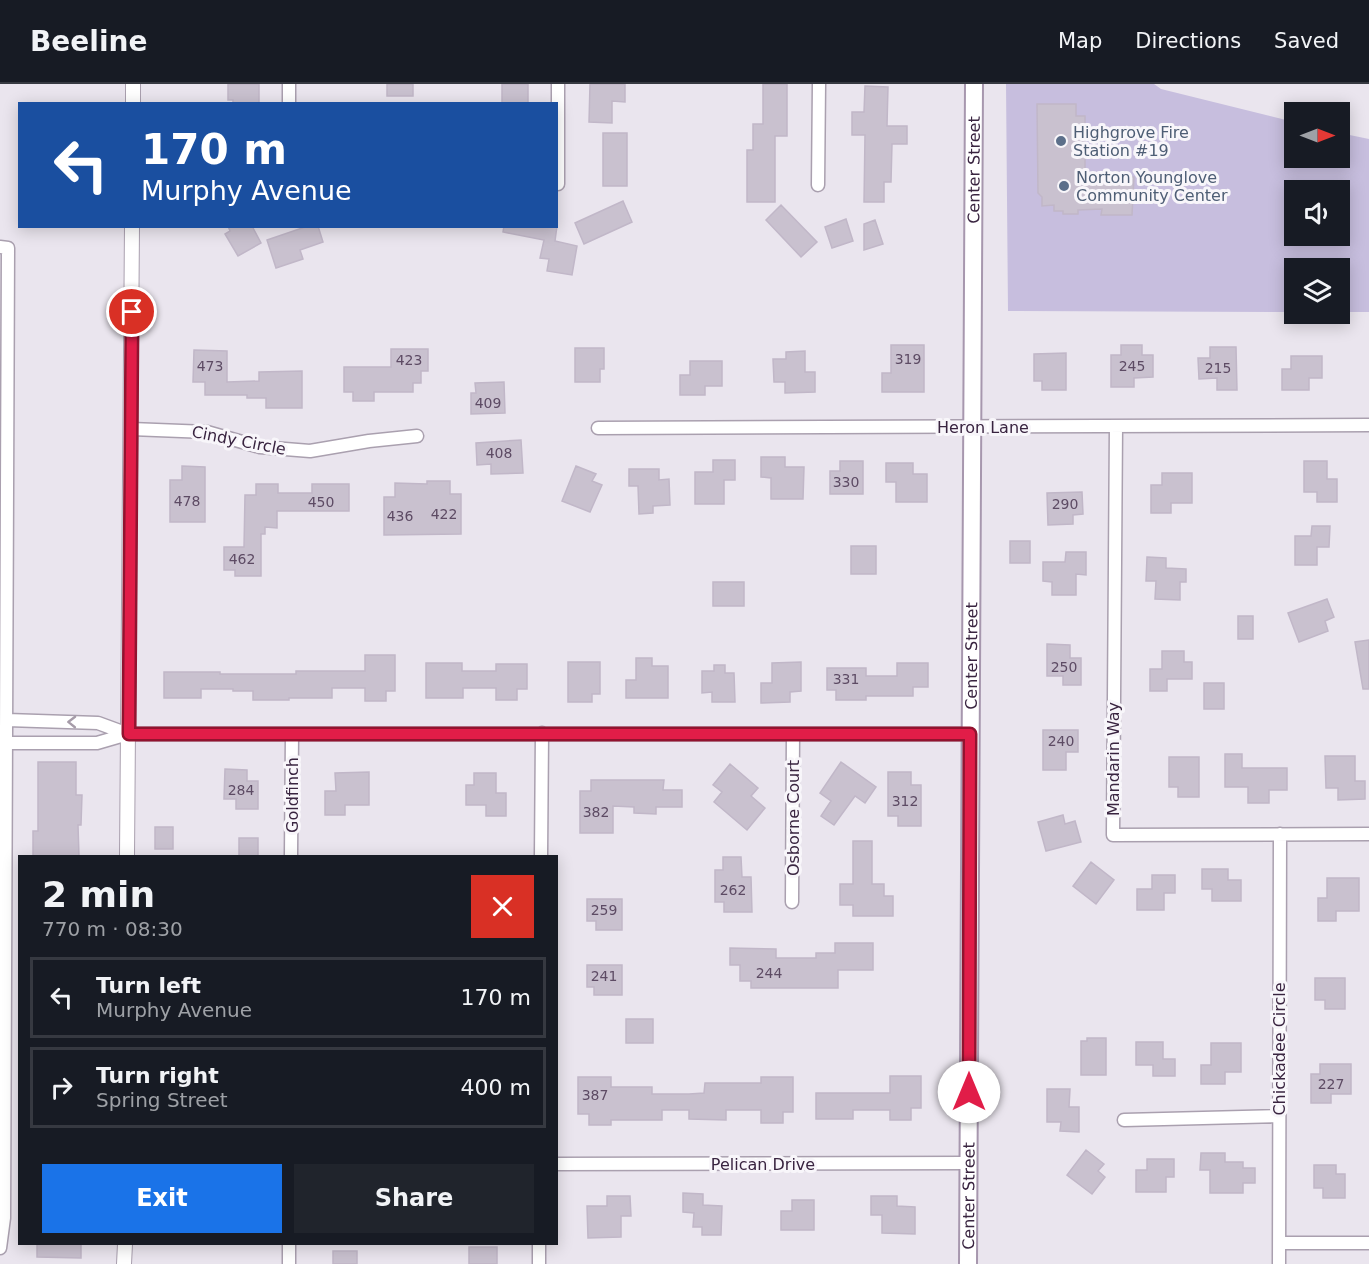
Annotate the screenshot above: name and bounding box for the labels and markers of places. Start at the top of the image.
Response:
place label: Highgrove Fire Station #19 [1073,123,1189,160]
marker: Highgrove Fire Station #19 [1054,134,1068,148]
place label: Norton Younglove Community Center [1076,168,1228,205]
marker: Norton Younglove Community Center [1057,179,1071,193]
pin [106,286,157,337]

